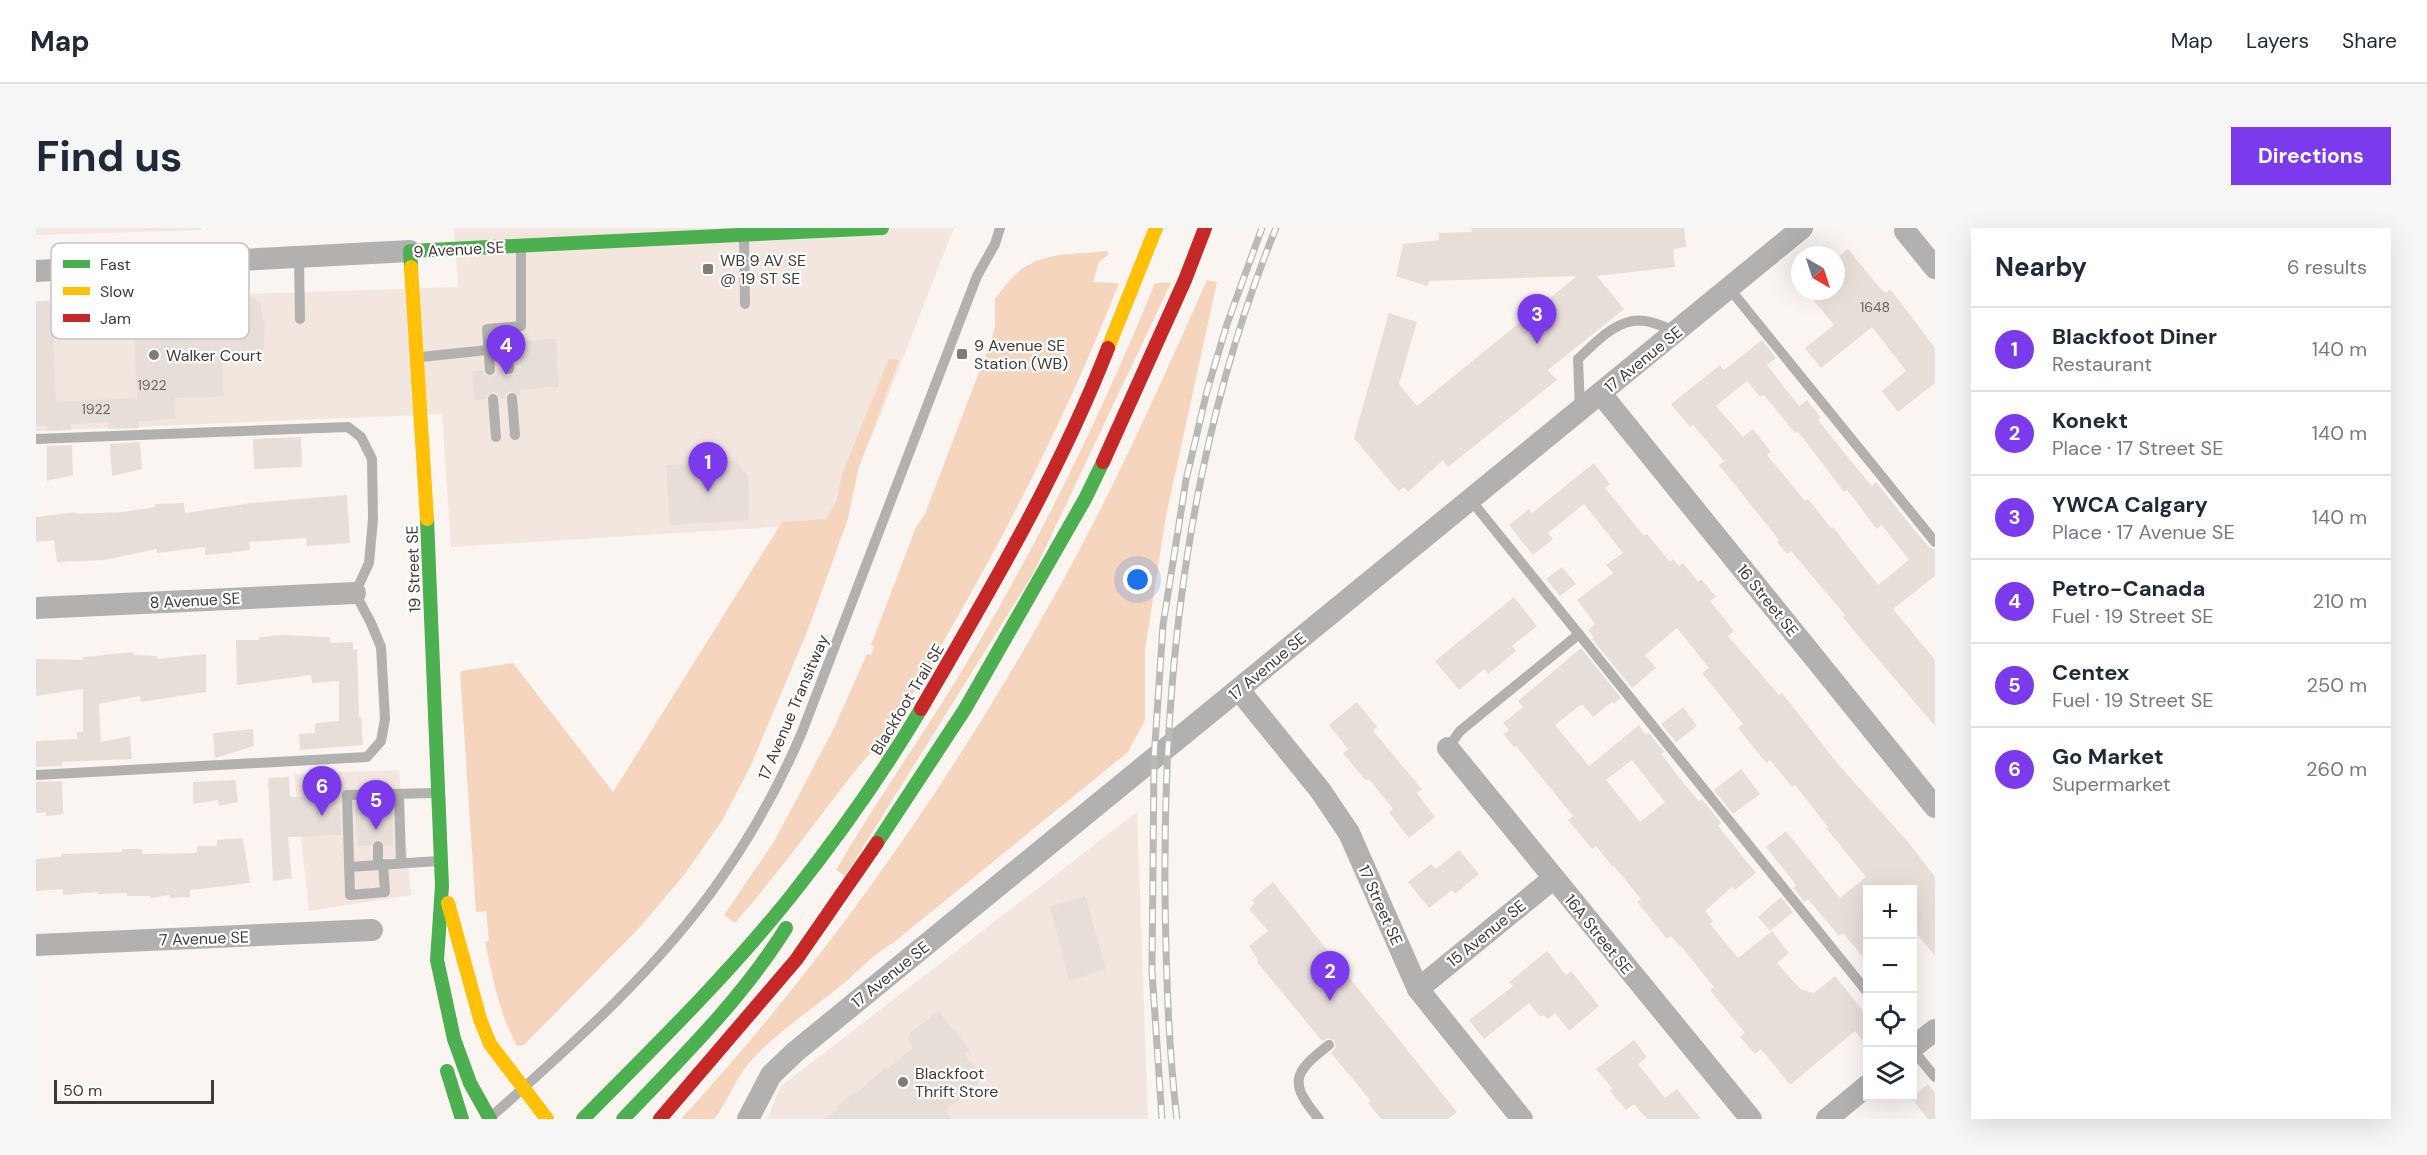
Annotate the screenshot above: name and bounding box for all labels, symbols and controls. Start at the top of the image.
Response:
text: Map [30,23,90,60]
text: Map [2171,27,2213,55]
text: Layers [2246,27,2309,55]
text: Share [2342,27,2397,55]
button: Directions [2231,127,2391,185]
text: Find us [36,129,182,184]
street label: 9 Avenue SE [413,237,505,262]
legend [51,243,249,339]
north arrow [1791,246,1845,300]
place label: WB 9 AV SE @ 19 ST SE [720,250,806,289]
text: Nearby [1995,250,2087,284]
text: Fast [100,254,131,275]
text: 6 results [2287,254,2367,280]
marker: WB 9 AV SE @ 19 ST SE [701,262,715,276]
text: Slow [100,281,134,302]
pin: 3 [1518,294,1556,344]
house number: 1648 [1860,298,1890,316]
text: Jam [100,308,131,329]
street label: 17 Avenue SE [1600,321,1687,397]
text: Blackfoot Diner [2052,322,2217,351]
pin: 4 [486,326,526,375]
place label: 9 Avenue SE Station (WB) [974,335,1068,374]
text: 1 [2011,336,2018,362]
text: 140 m [2312,336,2367,362]
place label: Walker Court [166,345,262,366]
marker: 9 Avenue SE Station (WB) [955,347,969,361]
marker: Walker Court [147,348,161,362]
text: Restaurant [2052,351,2152,377]
house number: 1922 [137,376,167,394]
house number: 1922 [81,400,111,418]
text: Konekt [2052,406,2128,435]
text: 2 [2009,420,2020,446]
text: 140 m [2312,420,2367,446]
text: Place · 17 Street SE [2052,435,2223,461]
pin: 1 [688,442,728,492]
text: YWCA Calgary [2052,490,2208,519]
text: 3 [2008,504,2021,530]
text: 140 m [2312,504,2367,530]
text: Place · 17 Avenue SE [2052,519,2235,545]
street label: 19 Street SE [401,525,426,613]
street label: 16 Street SE [1732,560,1803,641]
your location [1123,565,1152,594]
text: Petro-Canada [2052,574,2205,603]
street label: 8 Avenue SE [149,588,241,613]
text: 4 [2008,588,2021,614]
text: 210 m [2312,588,2367,614]
text: Fuel · 19 Street SE [2052,603,2214,629]
street label: 17 Avenue SE [1224,628,1310,705]
street label: 17 Avenue Transitway [753,631,834,783]
street label: Blackfoot Trail SE [866,640,949,759]
text: Centex [2052,658,2129,687]
text: 5 [2008,672,2021,698]
text: 250 m [2306,672,2367,698]
text: Fuel · 19 Street SE [2052,687,2214,713]
text: Go Market [2052,742,2164,771]
text: 6 [2008,756,2021,782]
text: 260 m [2306,756,2367,782]
pin: 6 [302,766,342,816]
text: Supermarket [2052,771,2171,797]
pin: 5 [356,780,396,830]
street label: 17 Street SE [1354,862,1408,949]
map controls [1863,885,1917,1101]
button: + [1863,885,1917,939]
street label: 16A Street SE [1560,890,1637,979]
street label: 15 Avenue SE [1442,895,1530,972]
street label: 7 Avenue SE [159,926,249,951]
street label: 17 Avenue SE [847,936,934,1012]
button: − [1863,939,1917,993]
pin: 2 [1310,952,1350,1001]
button: locate [1863,993,1917,1047]
button: layers [1863,1047,1917,1101]
place label: Blackfoot Thrift Store [915,1063,998,1102]
marker: Blackfoot Thrift Store [896,1075,910,1089]
scale bar [54,1077,214,1104]
text: 50 m [63,1080,102,1101]

